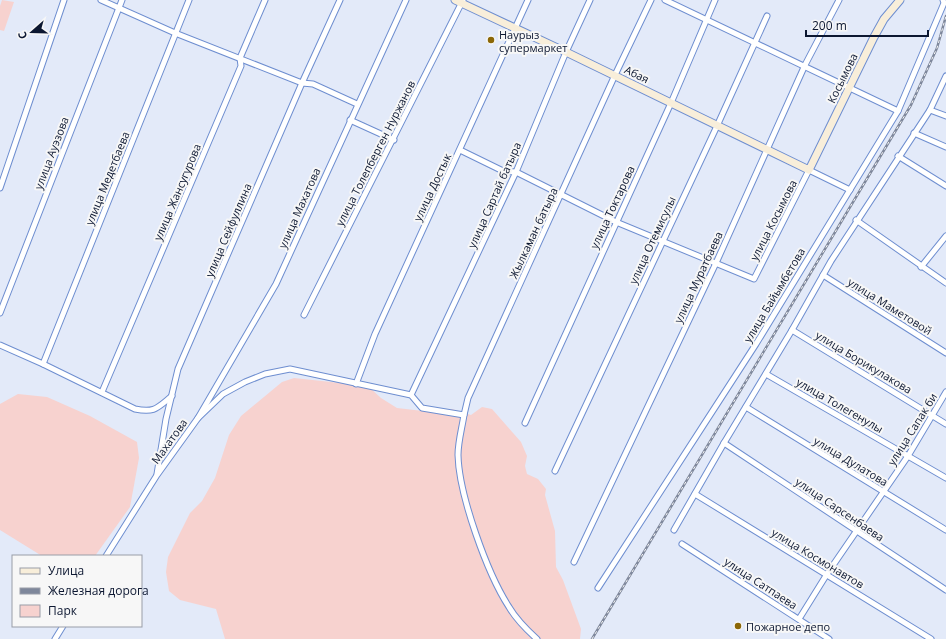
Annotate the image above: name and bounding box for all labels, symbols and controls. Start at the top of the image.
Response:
north arrow [12,12,52,52]
scale bar [806,12,928,38]
text: 200 m [812,17,847,34]
place label: Наурыз супермаркет [499,27,567,55]
text: С [14,30,30,41]
marker: Наурыз супермаркет [486,35,496,45]
street label: Косымова [823,50,861,106]
street label: Абая [622,62,652,86]
street label: улица Толепберген Нуржанов [332,78,418,228]
street label: улица Ауэзова [30,114,72,192]
street label: улица Медетбаева [81,129,133,227]
street label: улица Сартай батыра [464,140,524,250]
street label: улица Жансугурова [150,141,204,243]
street label: улица Достык [410,150,454,223]
street label: улица Токтарова [586,163,638,251]
street label: улица Махатова [275,165,323,251]
street label: улица Косымова [746,177,800,263]
street label: улица Сейфуллина [201,181,255,279]
street label: Жылкаман батыра [505,185,561,281]
street label: улица Отемисулы [625,194,679,286]
street label: улица Муратбаева [670,229,726,325]
street label: улица Байымбетова [740,245,808,345]
street label: улица Маметовой [845,274,935,338]
street label: улица Борикулакова [813,327,915,397]
street label: улица Толегенулы [794,374,886,436]
street label: улица Сапак би [884,390,940,468]
street label: Махатова [148,416,190,466]
street label: улица Дулатова [811,433,891,489]
street label: улица Сарсенбаева [793,474,887,544]
street label: улица Космонавтов [769,524,867,592]
street label: улица Сатпаева [722,554,800,612]
legend [12,555,142,627]
text: Улица [48,562,84,579]
text: Железная дорога [48,582,149,599]
text: Парк [48,602,78,619]
place label: Пожарное депо [746,619,830,634]
marker: Пожарное депо [733,621,743,631]

